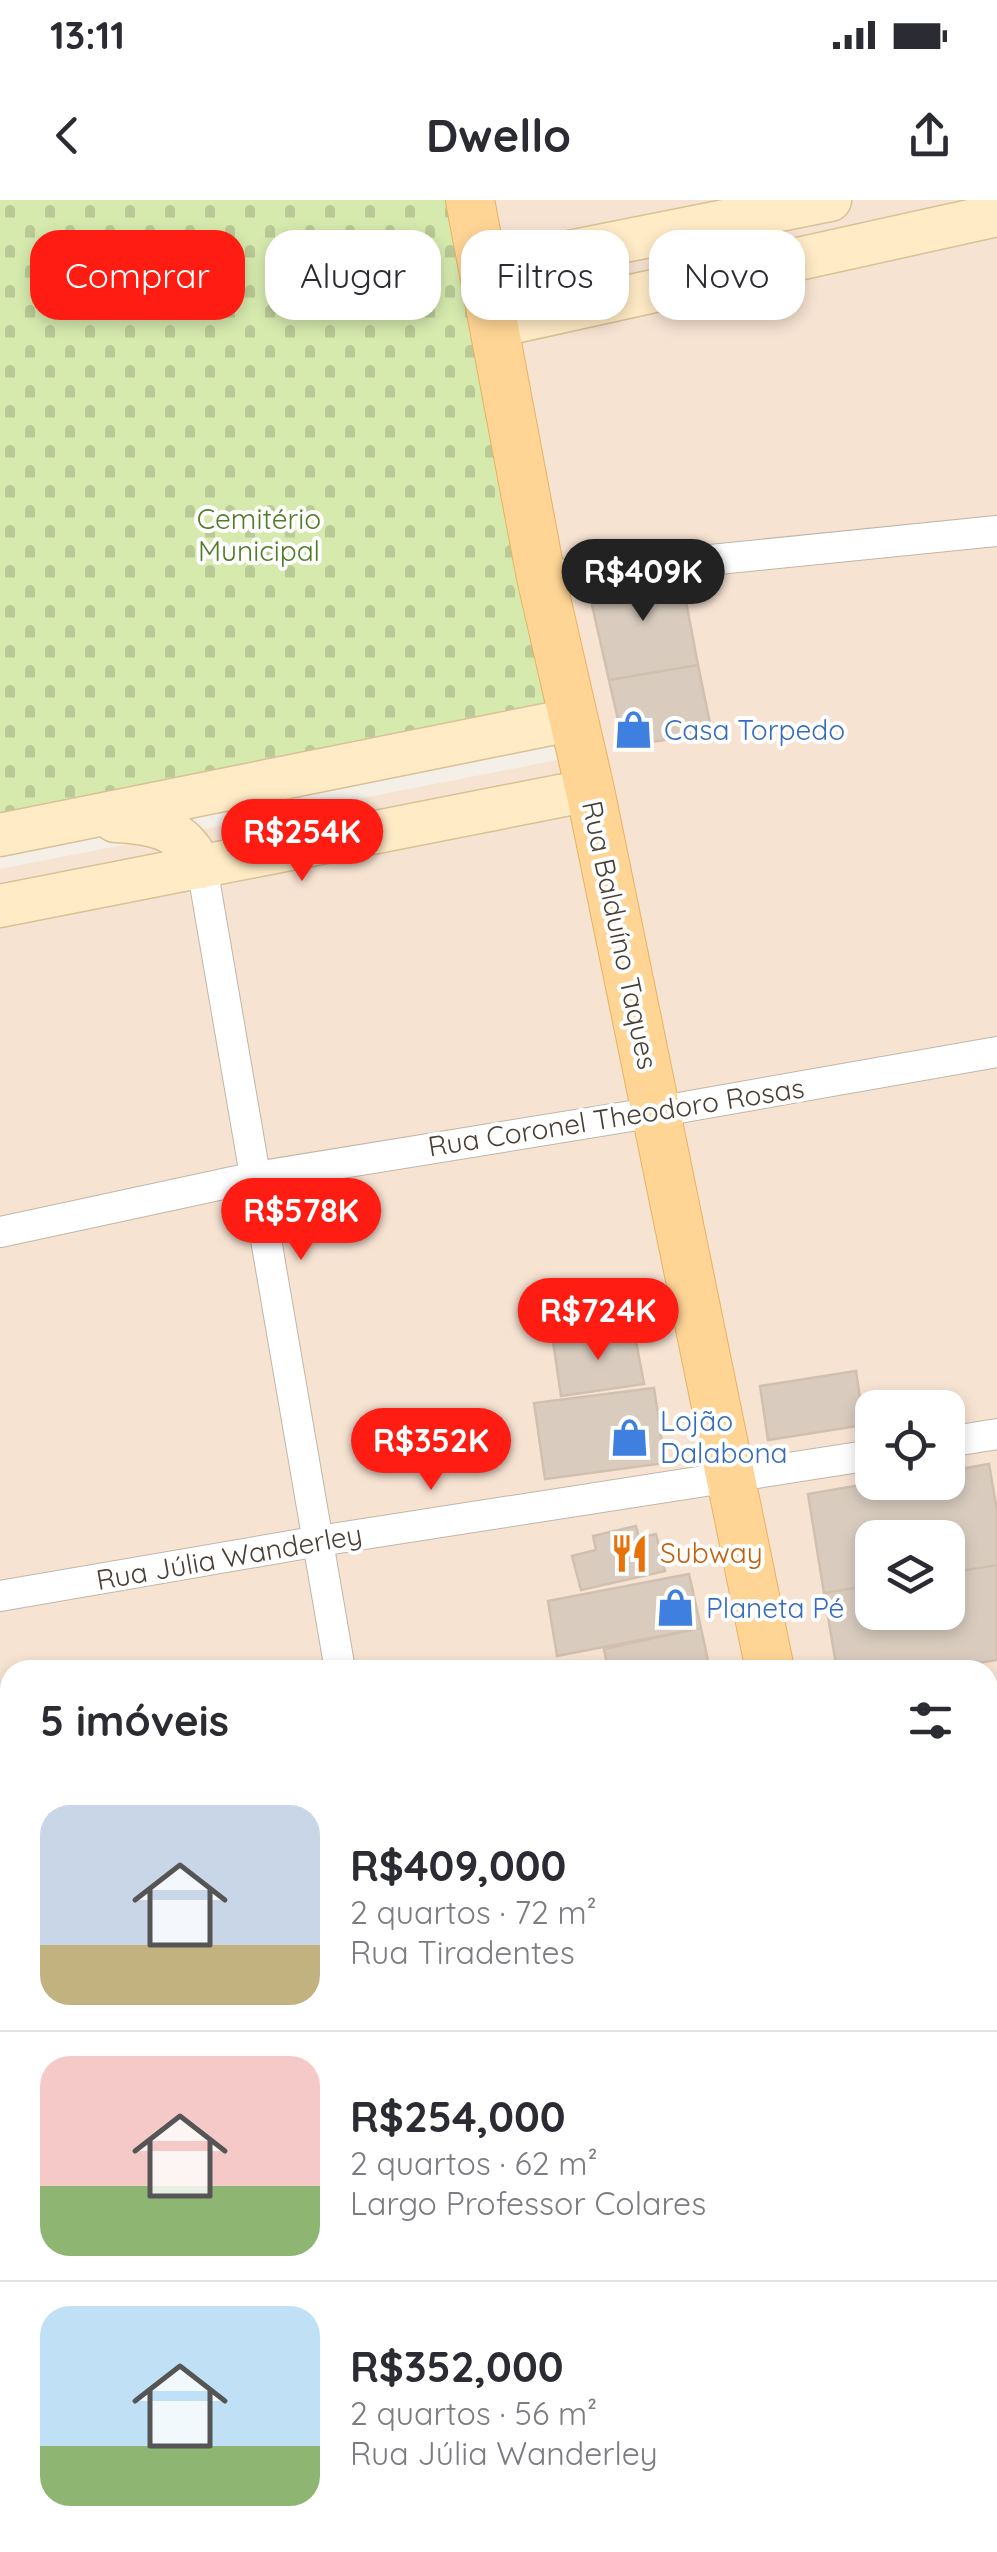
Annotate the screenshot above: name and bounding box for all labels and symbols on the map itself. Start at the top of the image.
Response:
park label: Cemitério Municipal [197,501,321,568]
pin: R$409K [562,539,724,624]
shop icon: Casa Torpedo [613,709,655,751]
place label: Casa Torpedo [664,712,845,747]
street label: Rua Balduíno Taques [575,798,666,1072]
pin: R$254K [221,799,383,884]
street label: Rua Coronel Theodoro Rosas [425,1069,807,1164]
pin: R$578K [220,1178,382,1263]
pin: R$724K [517,1278,679,1363]
place label: Lojão Dalabona [660,1403,788,1470]
pin: R$352K [350,1408,512,1493]
shop icon: Lojão Dalabona [609,1416,651,1458]
street label: Rua Júlia Wanderley [93,1516,365,1597]
restaurant icon: Subway [609,1532,651,1574]
place label: Subway [660,1535,763,1570]
shop icon: Planeta Pé [655,1587,697,1629]
place label: Planeta Pé [706,1590,844,1625]

